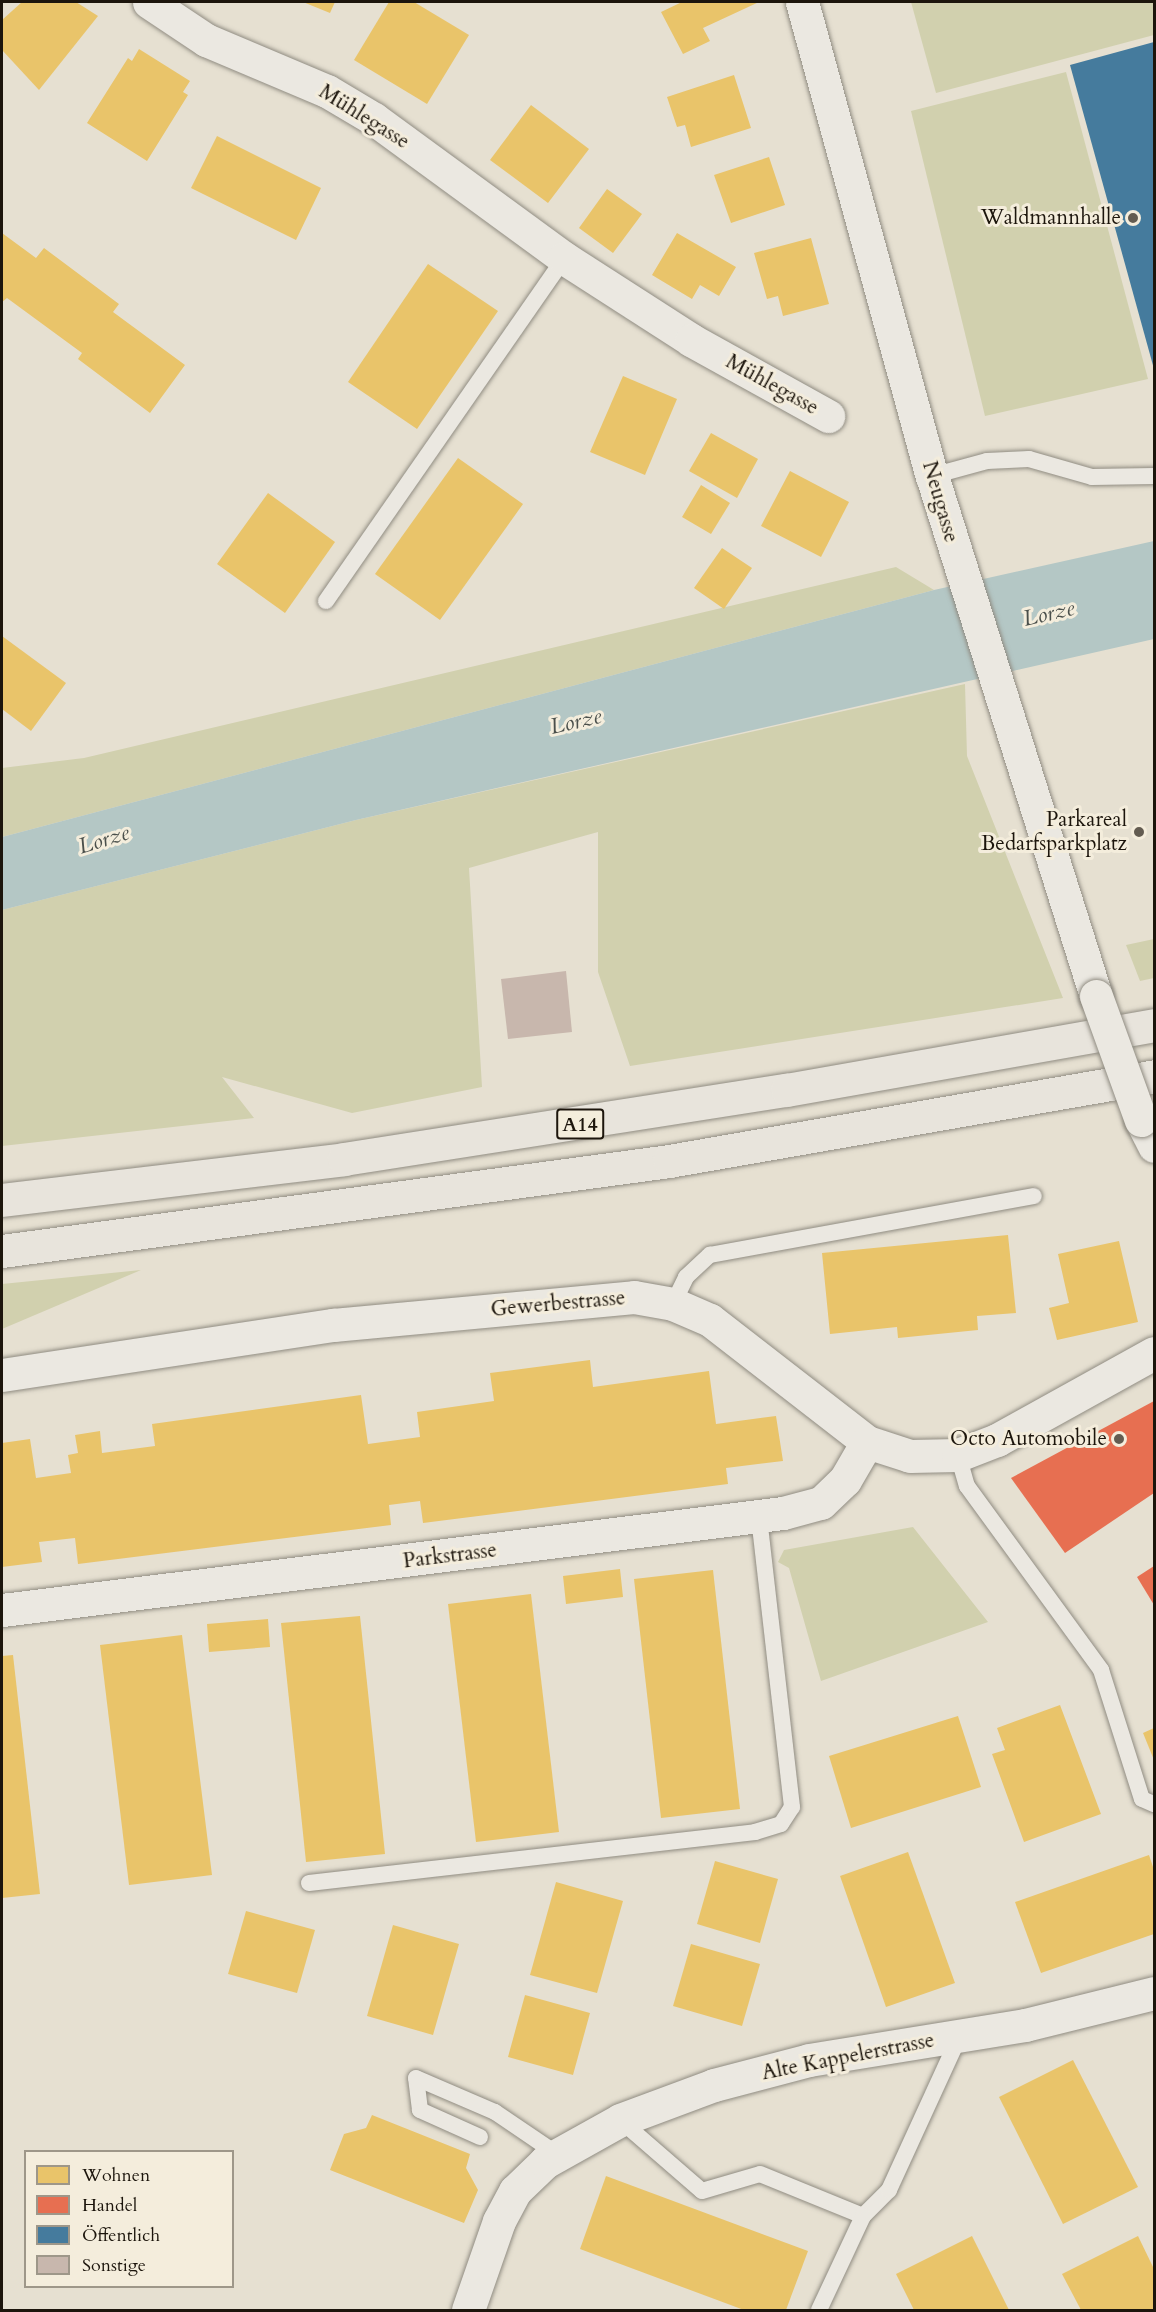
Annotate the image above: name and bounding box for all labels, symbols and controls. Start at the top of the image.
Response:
street label: Mühlegasse [314,79,414,155]
place label: Waldmannhalle [981,205,1121,231]
marker: Waldmannhalle [1126,211,1140,225]
street label: Mühlegasse [721,349,823,421]
street label: Neugasse [916,458,964,546]
water label: Lorze [1021,595,1077,633]
water label: Lorze [548,703,604,741]
place label: Parkareal Bedarfsparkplatz [981,807,1127,857]
water label: Lorze [75,820,133,860]
marker: Parkareal Bedarfsparkplatz [1132,825,1146,839]
road number: A14 [556,1107,604,1141]
street label: Gewerbestrasse [490,1286,626,1322]
place label: Octo Automobile [950,1426,1107,1452]
marker: Octo Automobile [1112,1432,1126,1446]
street label: Parkstrasse [402,1538,498,1574]
street label: Alte Kappelerstrasse [760,2028,936,2086]
legend [24,2150,234,2288]
text: Wohnen [82,2163,150,2188]
text: Handel [82,2193,137,2218]
text: Öffentlich [82,2223,160,2248]
text: Sonstige [82,2253,146,2278]

